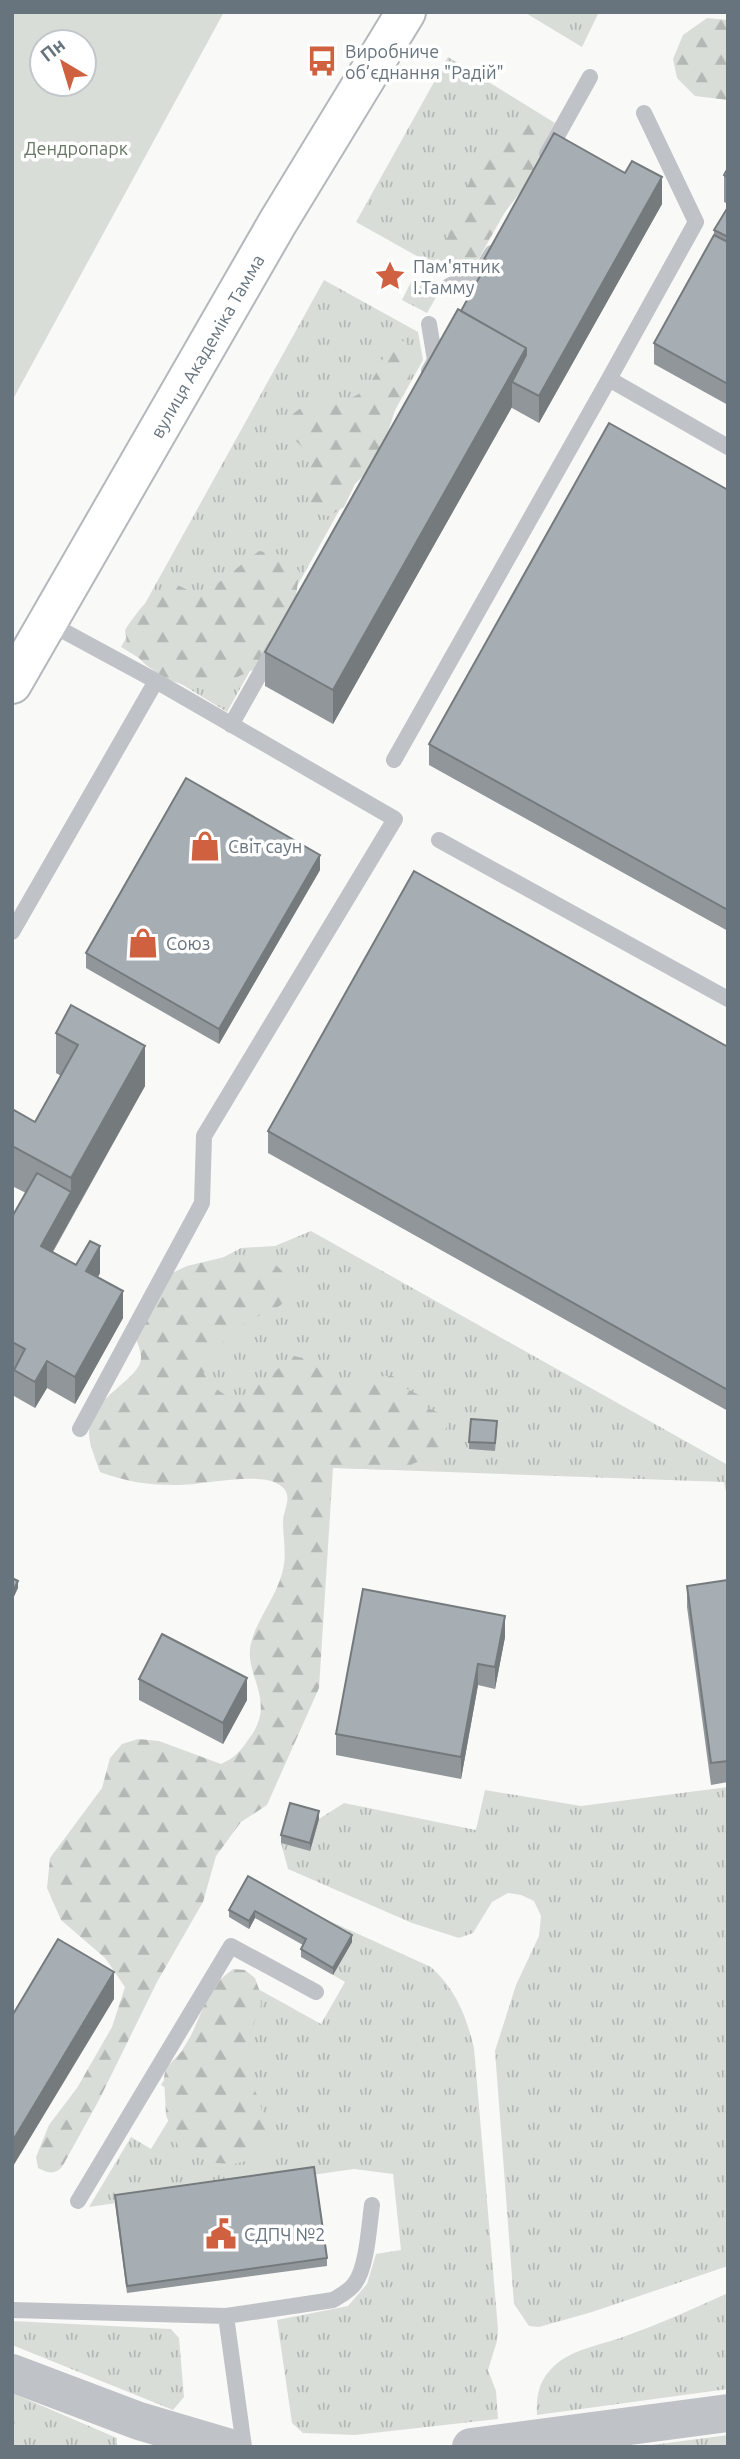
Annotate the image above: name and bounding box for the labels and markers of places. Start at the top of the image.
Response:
place label: Виробниче об’єднання "Радій" [345,41,504,82]
bus stop icon: Виробниче об’єднання "Радій" [305,44,339,78]
place label: Пам'ятник І.Тамму [413,256,500,297]
place icon: Пам'ятник І.Тамму [373,259,407,293]
shop icon: Світ саун [188,829,222,863]
place label: Світ саун [228,836,302,856]
shop icon: Союз [126,926,160,960]
place label: Союз [166,933,210,953]
public building icon: СДПЧ №2 [204,2217,238,2251]
place label: СДПЧ №2 [244,2224,325,2244]

